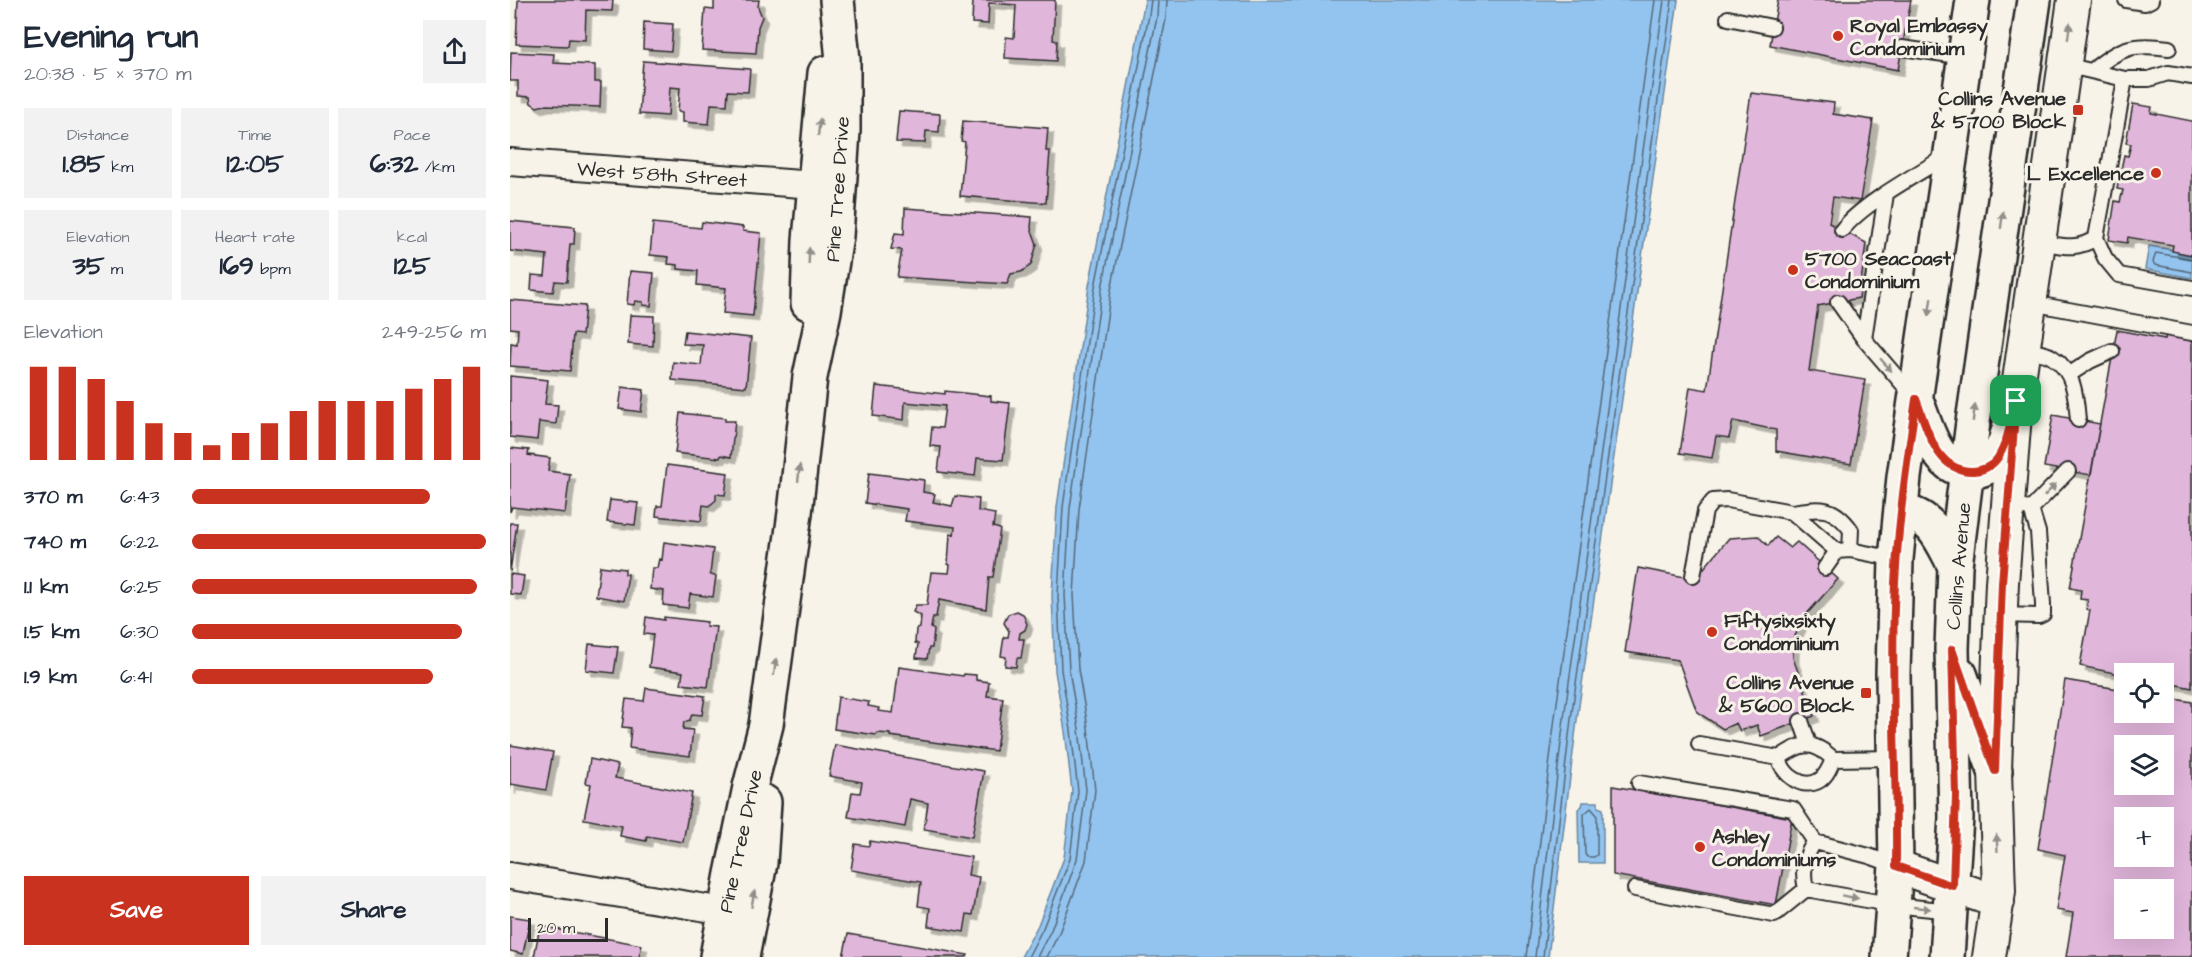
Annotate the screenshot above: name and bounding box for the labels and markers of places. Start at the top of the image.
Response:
place label: Royal Embassy Condominium [1850,12,1988,63]
marker: Royal Embassy Condominium [1831,29,1845,43]
place label: Collins Avenue & 5700 Block [1930,85,2067,136]
marker: Collins Avenue & 5700 Block [2071,103,2085,117]
place label: L Excellence [2027,160,2144,188]
marker: L Excellence [2149,166,2163,180]
place label: 5700 Seacoast Condominium [1805,245,1952,296]
marker: 5700 Seacoast Condominium [1786,263,1800,277]
pin [1990,375,2041,426]
place label: Fiftysixsixty Condominium [1724,607,1839,658]
marker: Fiftysixsixty Condominium [1705,625,1719,639]
place label: Collins Avenue & 5600 Block [1718,669,1855,720]
marker: Collins Avenue & 5600 Block [1859,686,1873,700]
place label: Ashley Condominiums [1712,823,1836,874]
marker: Ashley Condominiums [1693,840,1707,854]

